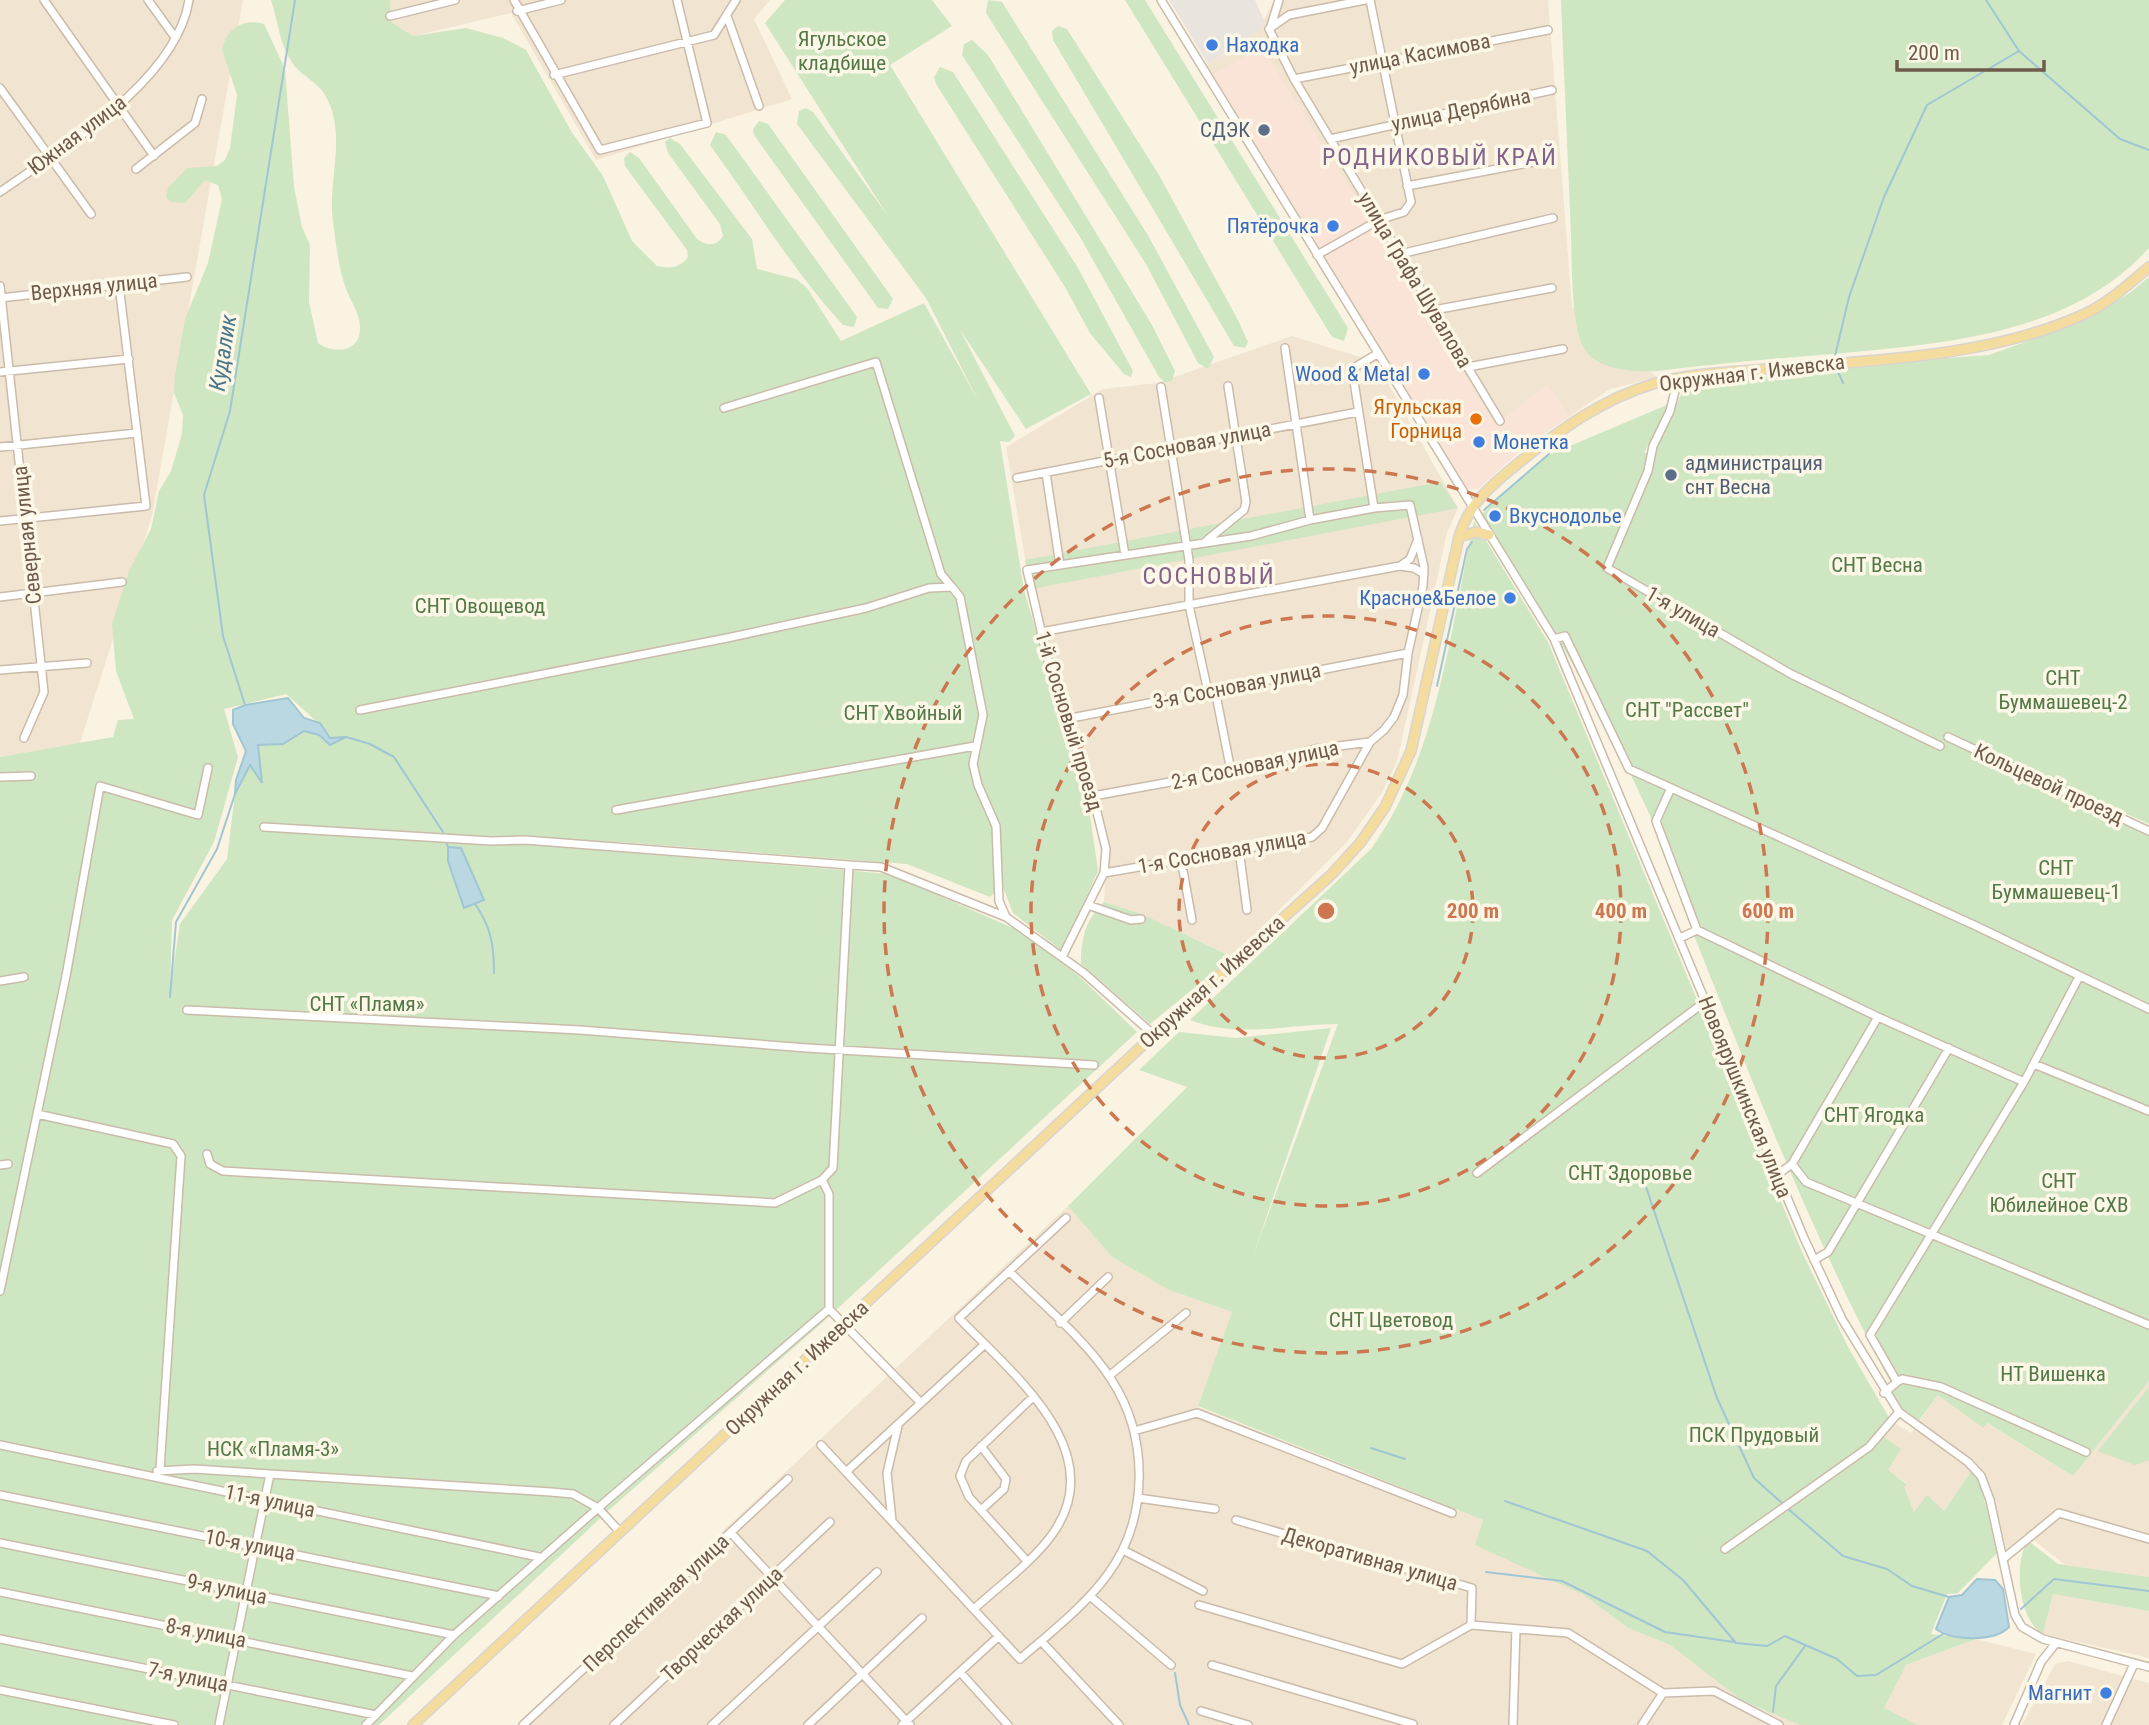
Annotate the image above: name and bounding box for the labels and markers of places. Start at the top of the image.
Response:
place label: Находка [1226,33,1299,57]
marker: Находка [1204,37,1220,53]
place label: СДЭК [1200,118,1250,142]
marker: СДЭК [1256,122,1272,138]
place label: Пятёрочка [1227,214,1319,238]
marker: Пятёрочка [1325,218,1341,234]
place label: Wood & Metal [1295,362,1410,386]
marker: Wood & Metal [1416,366,1432,382]
place label: Ягульская Горница [1373,395,1462,443]
marker: Ягульская Горница [1468,411,1484,427]
place label: Монетка [1493,430,1569,454]
marker: Монетка [1471,434,1487,450]
place label: администрация снт Весна [1685,451,1823,499]
marker: администрация снт Весна [1663,467,1679,483]
place label: Вкуснодолье [1509,504,1622,528]
marker: Вкуснодолье [1487,508,1503,524]
place label: Красное&Белое [1359,586,1496,610]
marker: Красное&Белое [1502,590,1518,606]
centre of rings [1314,899,1338,923]
place label: Магнит [2028,1681,2092,1705]
marker: Магнит [2098,1685,2114,1701]

